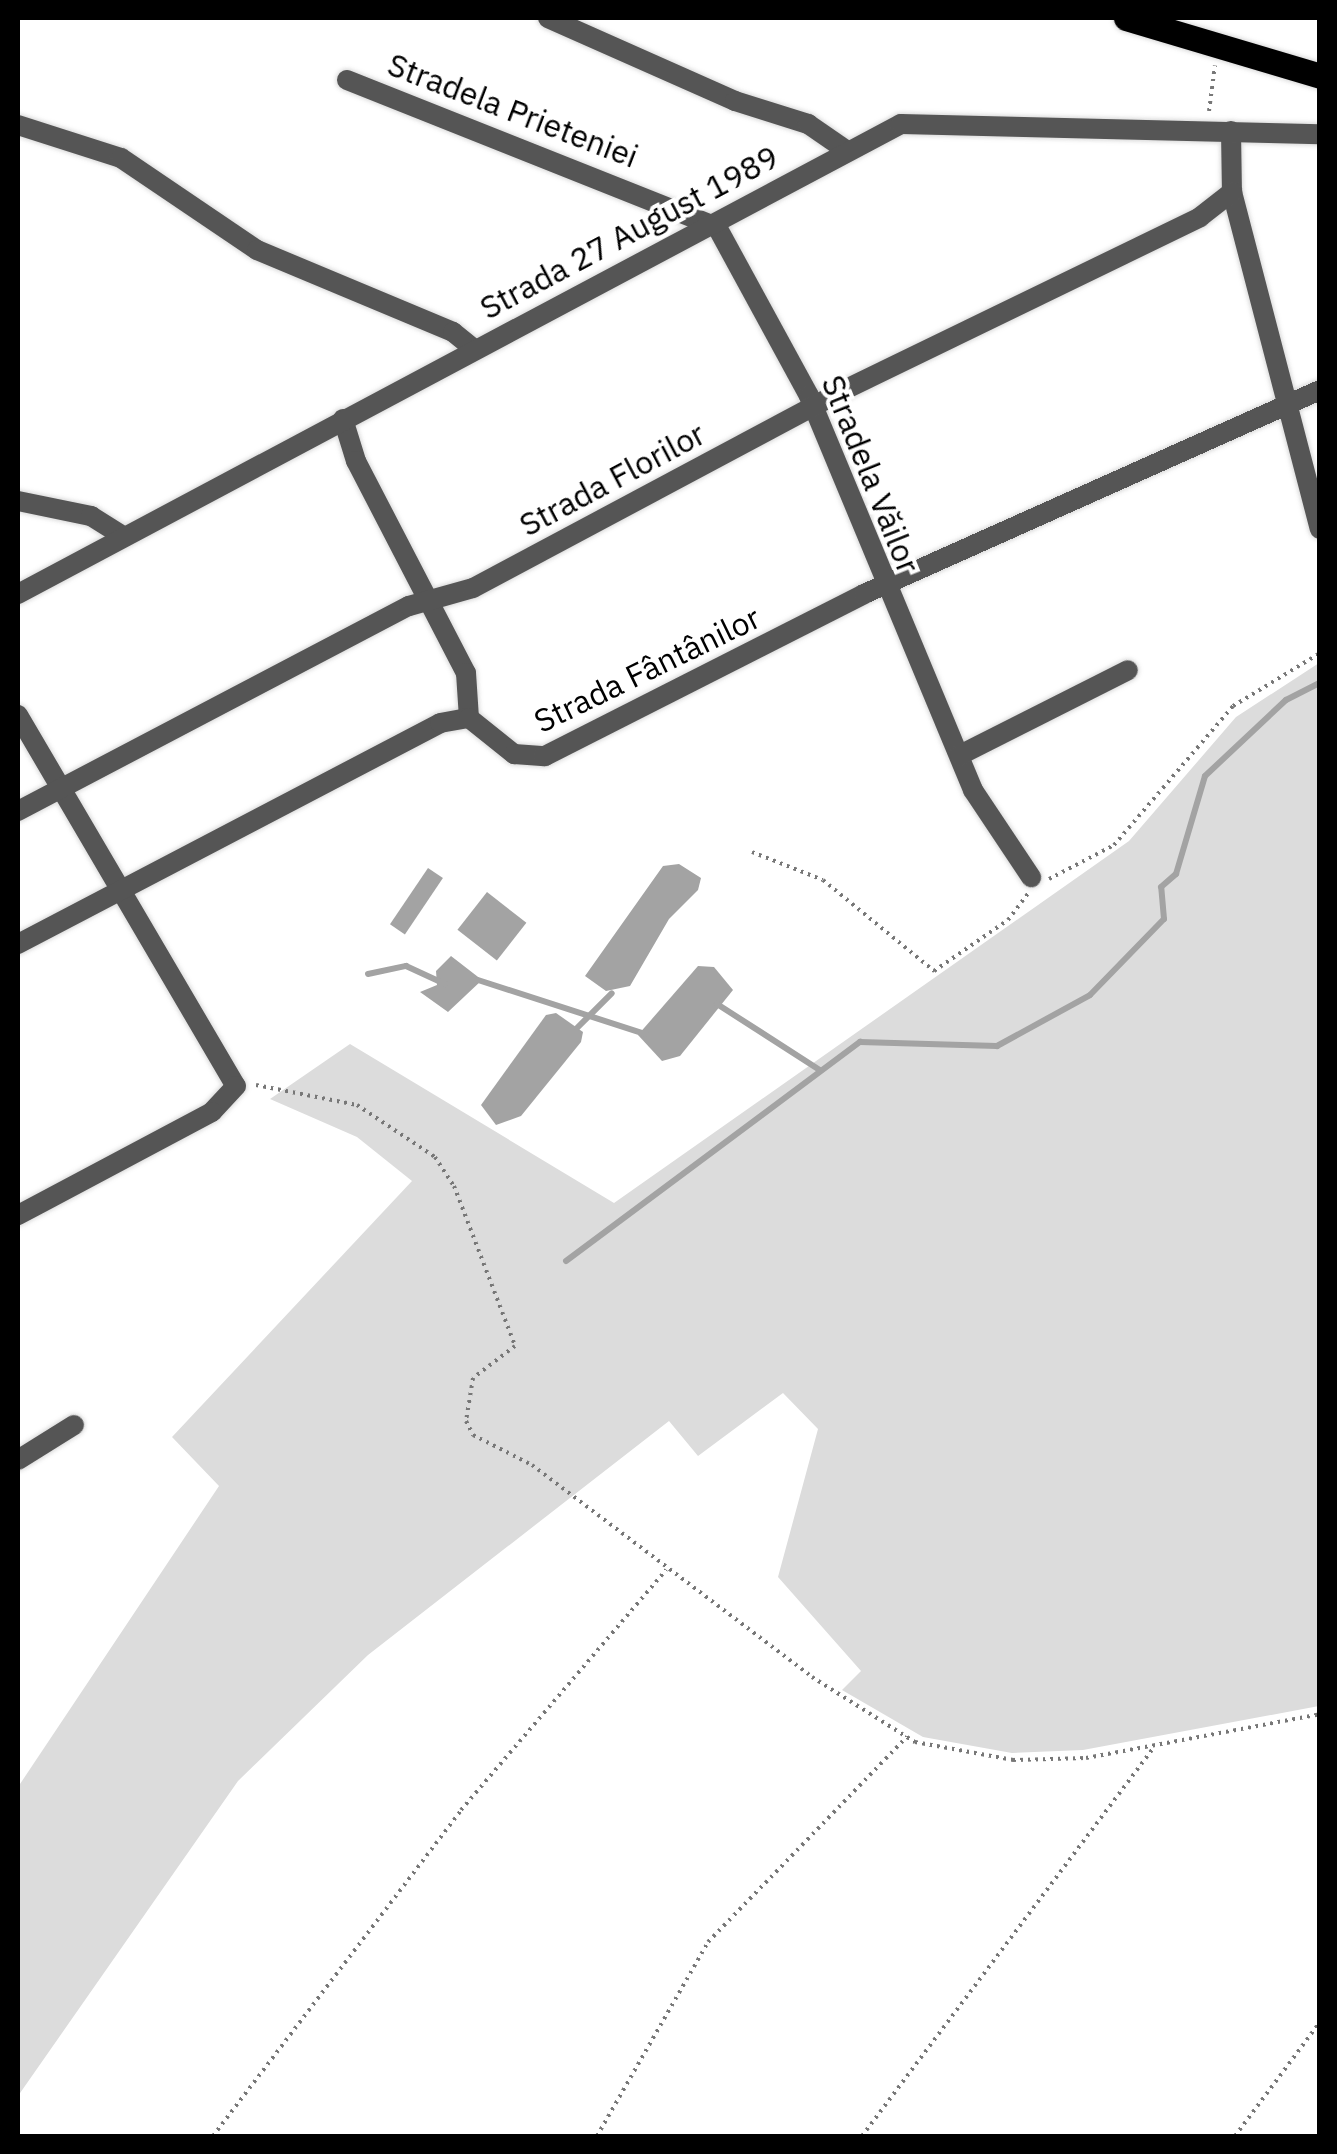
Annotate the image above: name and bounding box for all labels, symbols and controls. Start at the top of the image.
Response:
street label: Stradela Prieteniei [383,45,643,175]
street label: Strada 27 August 1989 [473,137,785,327]
street label: Stradela Văilor [814,369,928,579]
street label: Strada Florilor [513,414,711,544]
street label: Strada Fântânilor [528,598,766,740]

